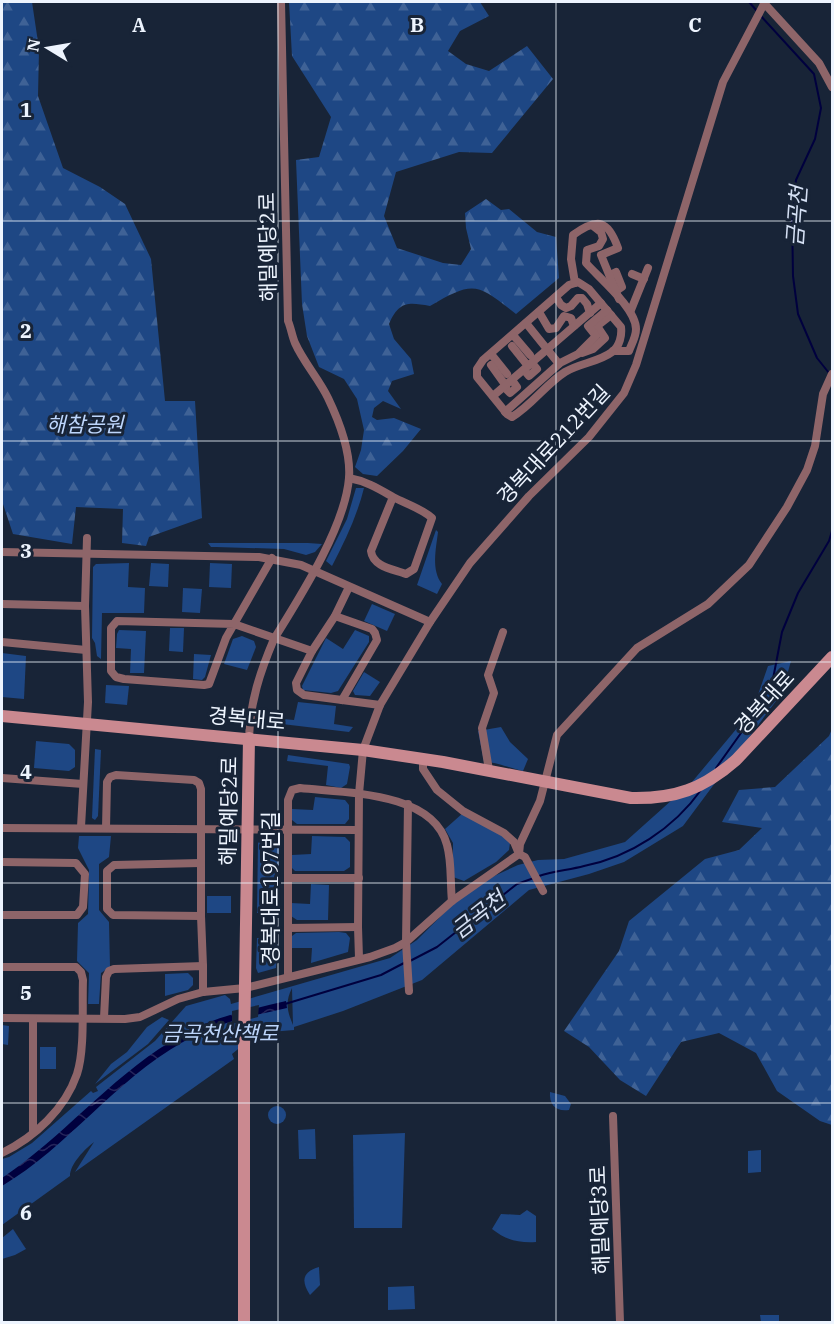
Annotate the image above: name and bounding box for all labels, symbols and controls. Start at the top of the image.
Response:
text: A [132,11,146,38]
text: B [410,11,424,38]
text: C [688,11,702,38]
north arrow [18,18,78,78]
text: N [22,37,44,53]
text: 1 [20,96,32,123]
water label: 금곡천 [779,182,813,247]
street label: 해밀예당2로 [252,192,282,302]
text: 2 [20,317,32,344]
street label: 경복대로212번길 [490,378,616,510]
park label: 해참공원 [46,410,125,438]
text: 3 [20,537,32,564]
street label: 경복대로 [728,664,800,740]
street label: 경복대로 [207,701,287,735]
street label: 해밀예당2로 [213,756,243,866]
text: 4 [20,758,32,785]
street label: 경복대로197번길 [256,811,284,965]
water label: 금곡천 [445,882,513,944]
text: 5 [20,979,32,1006]
park label: 금곡천산책로 [162,1019,280,1047]
street label: 해밀예당3로 [583,1165,615,1275]
text: 6 [20,1199,32,1226]

